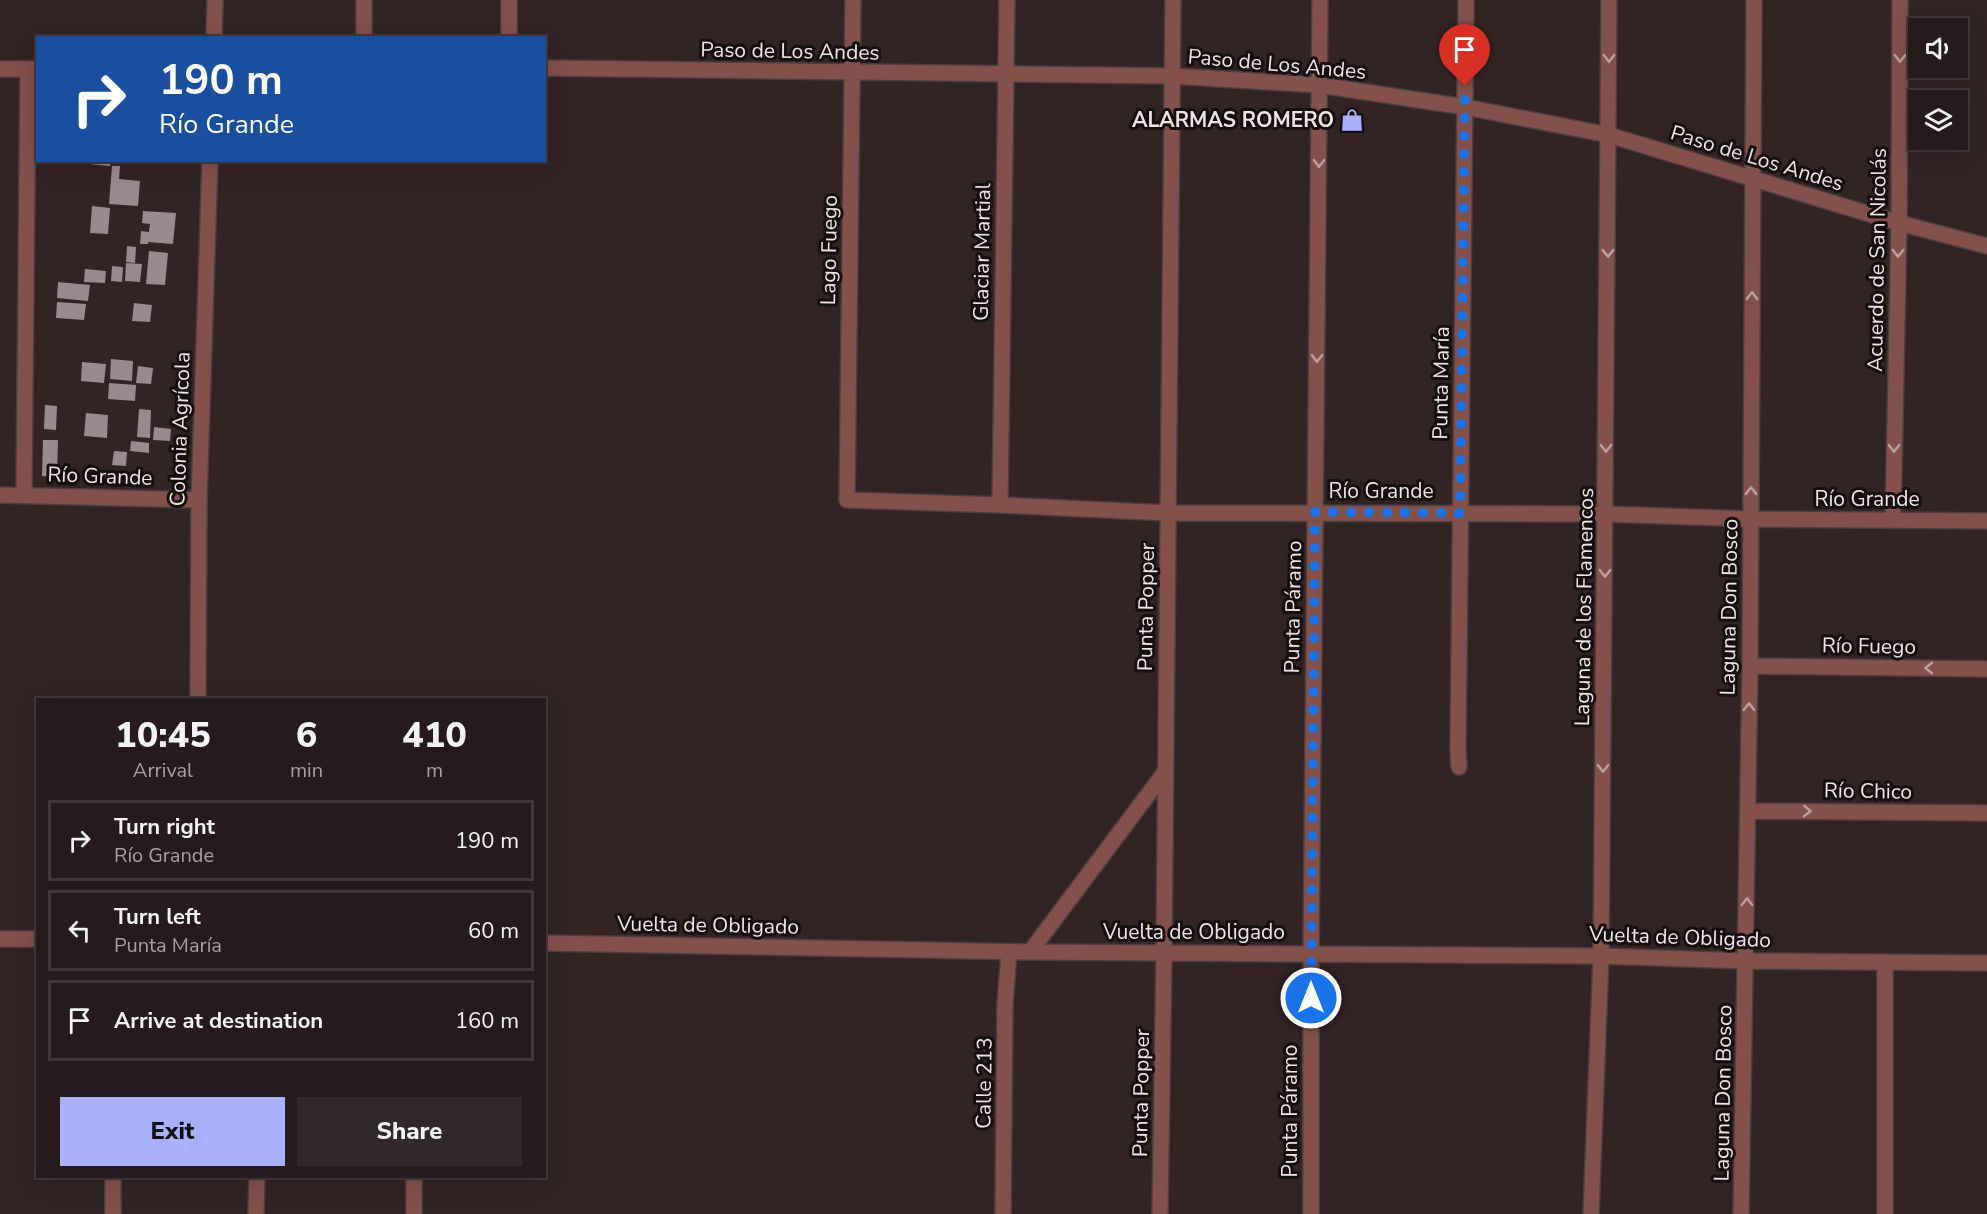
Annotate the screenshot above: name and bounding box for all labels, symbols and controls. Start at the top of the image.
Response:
map controls [1908,18,1968,150]
button: sound [1908,18,1968,78]
pin [1439,24,1490,86]
icon: arrive [1448,33,1481,66]
street label: Paso de Los Andes [700,35,880,67]
street label: Paso de Los Andes [1187,42,1367,86]
text: 190 m [159,52,283,109]
one-way arrow [1603,54,1615,63]
one-way arrow [1894,54,1906,63]
icon: right [60,60,138,138]
button: layers [1908,90,1968,150]
text: Río Grande [159,106,294,143]
place label: ALARMAS ROMERO [1132,106,1334,134]
shop icon: ALARMAS ROMERO [1339,107,1365,133]
street label: Paso de Los Andes [1667,118,1847,198]
street label: Acuerdo de San Nicolás [1861,148,1893,372]
one-way arrow [1312,159,1325,168]
street label: Glaciar Martial [967,182,997,321]
street label: Lago Fuego [814,195,844,305]
one-way arrow [1602,249,1614,258]
one-way arrow [1892,249,1905,258]
one-way arrow [1746,292,1758,301]
street label: Punta María [1426,326,1456,440]
street label: Colonia Agrícola [163,351,197,507]
one-way arrow [1311,354,1323,363]
one-way arrow [1600,444,1612,453]
one-way arrow [1888,444,1901,453]
street label: Río Grande [47,460,153,492]
street label: Río Grande [1328,477,1434,505]
street label: Río Grande [1814,485,1920,513]
one-way arrow [1745,487,1757,496]
street label: Laguna de los Flamencos [1568,488,1600,726]
street label: Laguna Don Bosco [1713,518,1745,696]
street label: Punta Páramo [1278,540,1308,674]
street label: Punta Popper [1131,542,1161,671]
one-way arrow [1599,568,1611,577]
street label: Río Fuego [1822,631,1916,661]
one-way arrow [1924,662,1933,674]
one-way arrow [1743,703,1755,712]
text: 10:45 [115,711,211,760]
text: 6 [296,711,317,760]
text: 410 [402,711,467,760]
text: Arrival [133,757,193,784]
text: min [290,757,323,784]
text: m [426,757,443,784]
one-way arrow [1597,763,1609,772]
street label: Río Chico [1824,776,1912,806]
one-way arrow [1802,805,1811,817]
text: Turn right [114,812,215,842]
icon: right [63,824,96,857]
text: 190 m [455,826,519,856]
text: Río Grande [114,842,214,869]
one-way arrow [1741,898,1753,907]
text: Turn left [114,902,201,932]
street label: Vuelta de Obligado [616,909,799,941]
icon: left [63,914,96,947]
text: 60 m [468,916,519,946]
street label: Vuelta de Obligado [1102,918,1285,946]
street label: Vuelta de Obligado [1588,920,1771,954]
text: Punta María [114,932,222,959]
position arrow [1279,966,1343,1030]
icon: arrive [63,1004,96,1037]
street label: Laguna Don Bosco [1707,1004,1739,1182]
text: Arrive at destination [114,1006,323,1036]
text: 160 m [455,1006,519,1036]
street label: Punta Popper [1126,1028,1156,1157]
street label: Calle 213 [969,1037,999,1129]
street label: Punta Páramo [1276,1045,1304,1177]
button: Exit [60,1097,285,1166]
button: Share [297,1097,522,1166]

